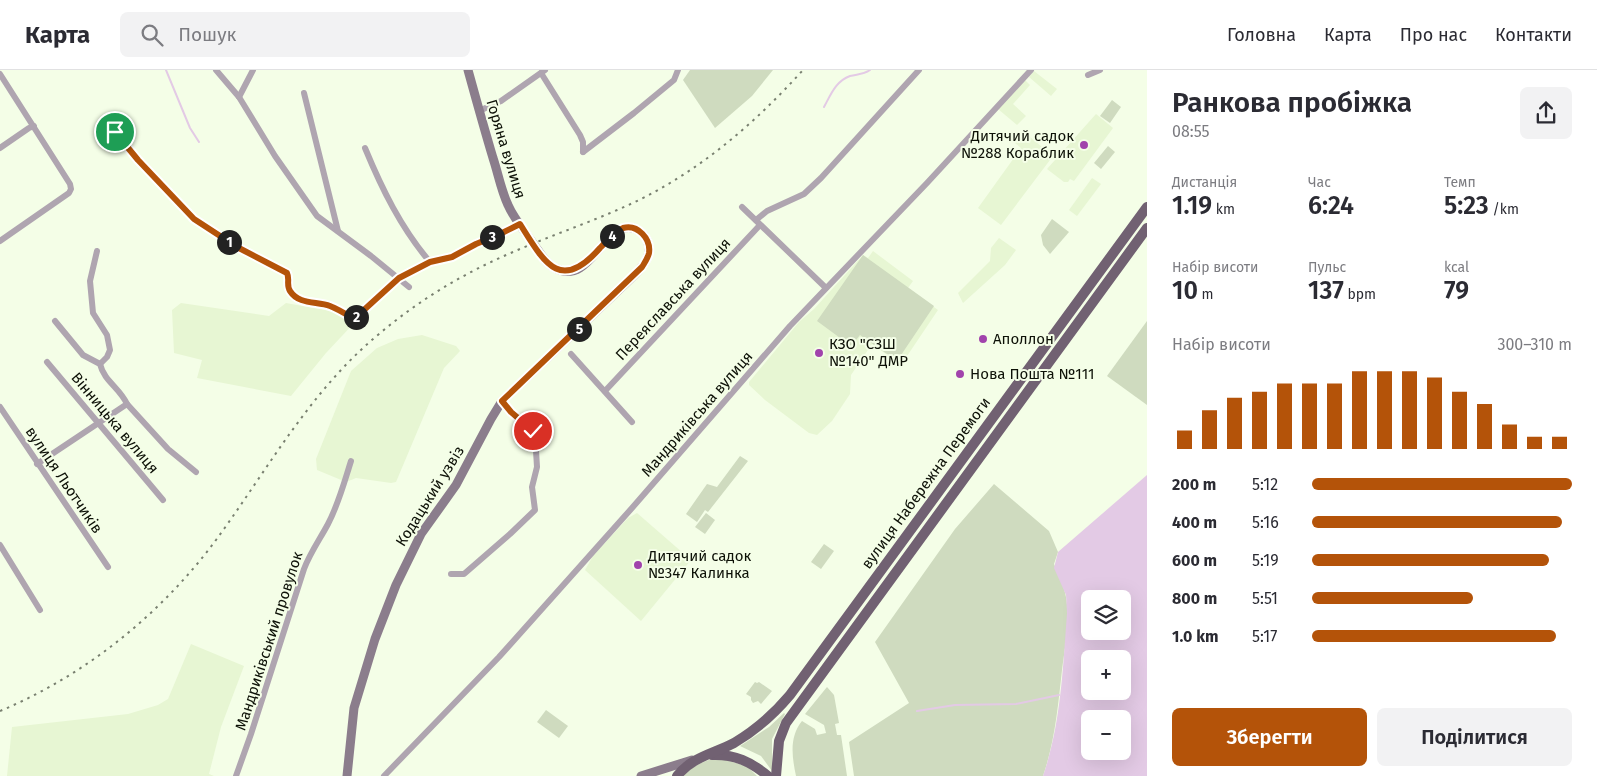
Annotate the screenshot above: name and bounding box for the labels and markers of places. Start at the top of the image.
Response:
pin [94,111,136,153]
place label: Дитячий садок №288 Кораблик [961,127,1074,162]
marker: Дитячий садок №288 Кораблик [1078,139,1090,151]
pin: 3 [480,224,504,250]
pin: 4 [600,224,624,248]
pin: 1 [216,230,242,254]
pin: 2 [344,304,368,330]
pin: 5 [566,316,592,342]
place label: Аполлон [993,330,1054,348]
marker: Аполлон [977,333,989,345]
place label: КЗО "СЗШ №140" ДМР [829,335,908,370]
marker: КЗО "СЗШ №140" ДМР [813,347,825,359]
place label: Нова Пошта №111 [970,365,1094,383]
marker: Нова Пошта №111 [954,368,966,380]
pin [512,410,554,452]
place label: Дитячий садок №347 Калинка [647,547,751,582]
marker: Дитячий садок №347 Калинка [632,559,644,571]

